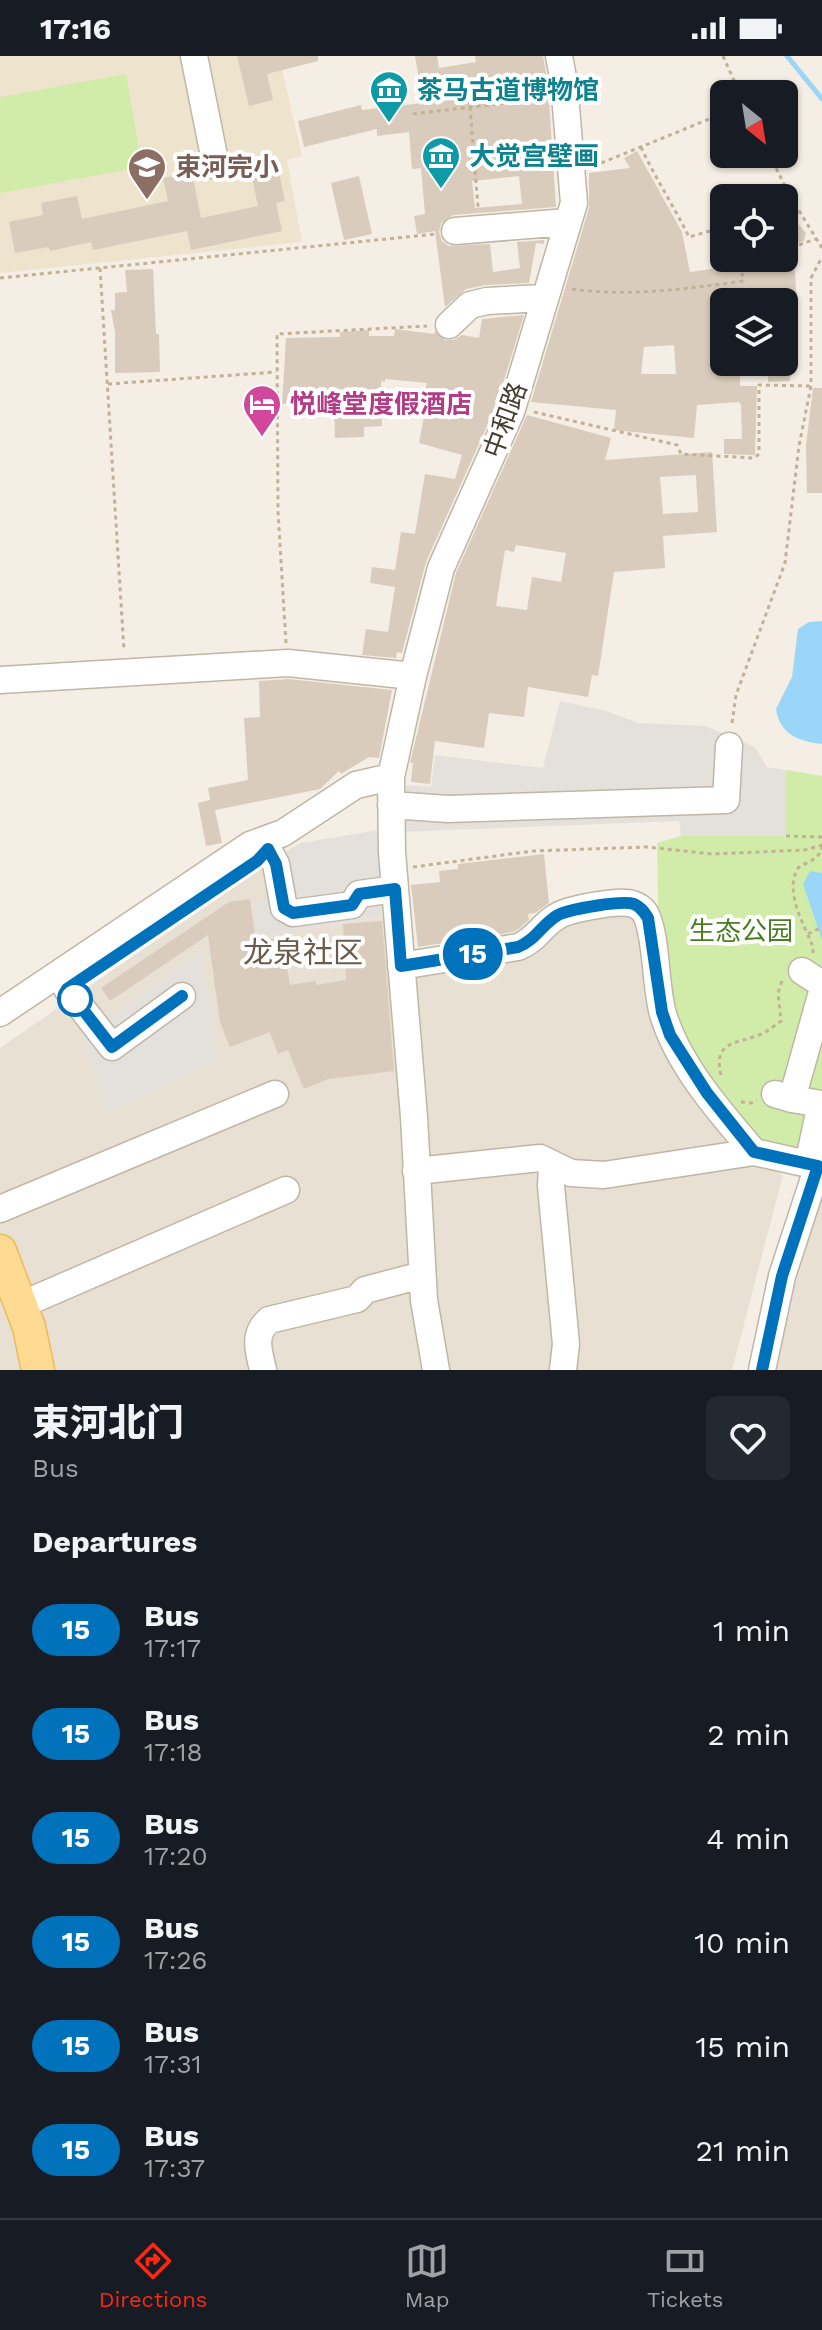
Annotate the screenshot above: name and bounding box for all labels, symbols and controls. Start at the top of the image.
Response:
text: 17:16 [40,11,111,46]
museum icon: 茶马古道博物馆 [368,69,410,124]
place label: 茶马古道博物馆 [417,75,599,105]
north arrow [710,80,798,168]
map controls [710,80,798,376]
museum icon: 大觉宫壁画 [420,135,462,190]
place label: 大觉宫壁画 [469,141,599,171]
school or university icon: 束河完小 [126,146,168,201]
place label: 束河完小 [175,152,279,182]
button: locate [710,184,798,272]
button: layers [710,288,798,376]
street label: 中和路 [478,378,532,462]
hotel icon: 悦峰堂度假酒店 [241,383,283,438]
place label: 悦峰堂度假酒店 [290,389,472,419]
park label: 生态公园 [689,916,793,946]
line badge: 15 [437,928,509,980]
district label: 龙泉社区 [243,935,363,970]
text: 15 [459,937,487,970]
unlabelled marker [58,982,92,1016]
button: heart [706,1396,790,1480]
text: 束河北门 [32,1401,184,1445]
text: Bus [32,1453,79,1483]
text: Departures [32,1524,197,1559]
text: Bus [144,1598,199,1633]
text: 15 [62,1613,90,1646]
text: 1 min [713,1613,790,1648]
text: 17:17 [144,1633,201,1663]
text: Bus [144,1702,199,1737]
text: 15 [62,1717,90,1750]
text: 2 min [707,1717,790,1752]
text: 17:18 [144,1737,203,1767]
text: Bus [144,1806,199,1841]
text: 15 [62,1821,90,1854]
text: 4 min [706,1821,790,1856]
text: 17:20 [144,1841,208,1871]
text: Bus [144,1910,199,1945]
text: 15 [62,1925,90,1958]
text: 10 min [694,1925,790,1960]
text: 17:26 [144,1945,207,1975]
text: Bus [144,2014,199,2049]
text: 15 [62,2029,90,2062]
text: 15 min [695,2029,790,2064]
text: 17:31 [144,2049,202,2079]
text: Bus [144,2118,199,2153]
text: 15 [62,2133,90,2166]
text: 21 min [695,2133,790,2168]
text: 17:37 [144,2153,205,2183]
tab: Directions [99,2239,207,2312]
tab: Map [405,2239,450,2312]
tab: Tickets [647,2239,723,2312]

